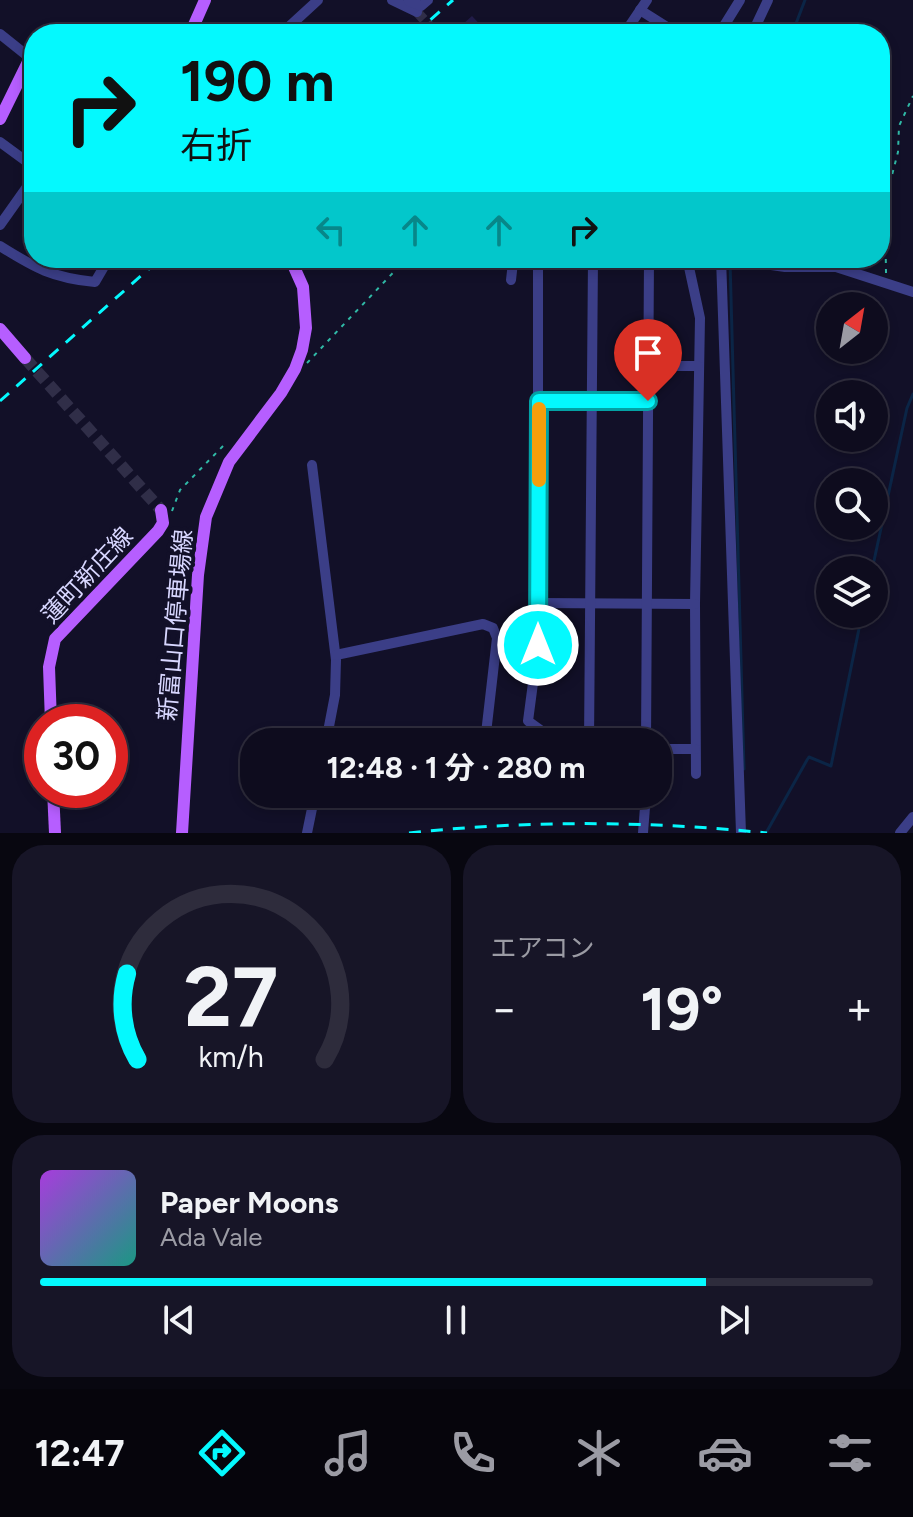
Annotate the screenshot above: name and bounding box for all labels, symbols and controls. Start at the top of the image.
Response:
text: 190 m [180,48,335,115]
icon: right [48,56,152,160]
text: 右折 [180,124,252,167]
icon: left [309,208,353,252]
icon: ahead [393,208,437,252]
icon: ahead [477,208,521,252]
icon: right [561,208,605,252]
north arrow [816,292,888,364]
map controls [816,292,888,628]
pin [614,319,682,401]
icon: arrive [626,331,670,375]
button: sound [816,380,888,452]
button: search [816,468,888,540]
street label: 蓮町新庄線 [35,521,139,629]
street label: 新富山口停車場線 [152,528,198,722]
button: layers [816,556,888,628]
position arrow [496,603,580,687]
speed limit sign: 30 [24,704,128,808]
text: 12:48 · 1 分 · 280 m [327,749,585,786]
text: エアコン [491,932,595,964]
text: 27 [184,947,278,1047]
text: 19° [640,973,723,1045]
text: − [491,982,518,1035]
text: + [846,982,873,1035]
text: km/h [199,1040,264,1074]
text: Paper Moons [160,1184,339,1221]
text: Ada Vale [160,1221,263,1253]
icon: previous [157,1298,201,1342]
icon: pause [434,1298,478,1342]
icon: next [712,1298,756,1342]
icon: directions [194,1425,250,1481]
icon: music [320,1425,376,1481]
icon: phone [445,1425,501,1481]
icon: climate [571,1425,627,1481]
icon: car [697,1425,753,1481]
icon: filters [822,1425,878,1481]
text: 12:47 [35,1432,124,1475]

